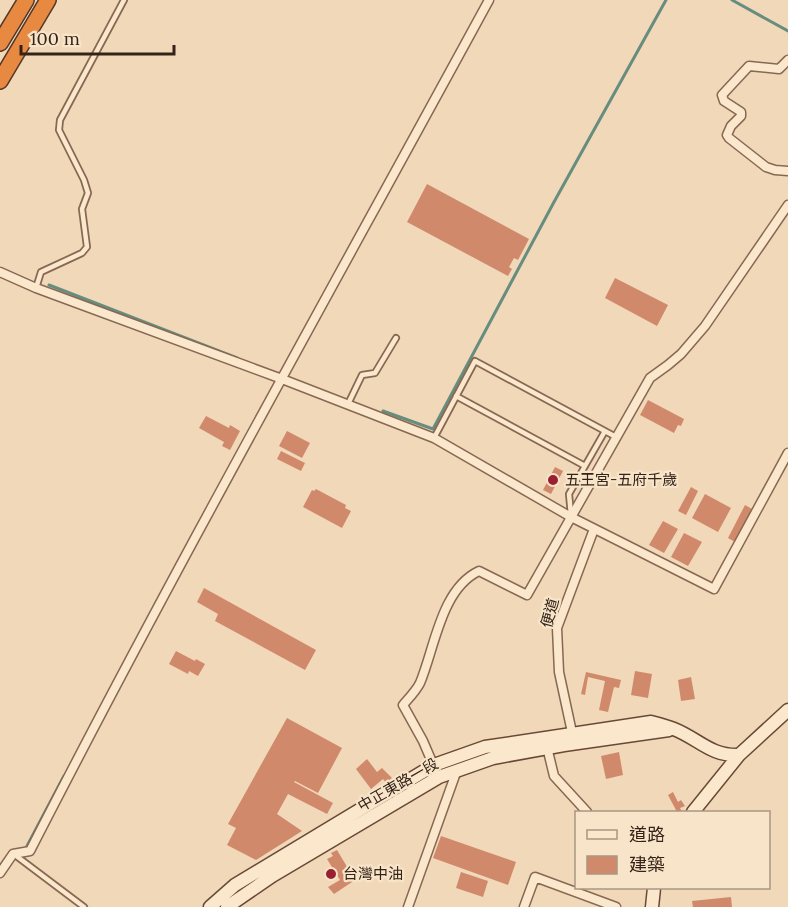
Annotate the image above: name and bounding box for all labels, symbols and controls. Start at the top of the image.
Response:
scale bar [21,18,174,56]
text: 100 m [30,27,80,50]
place label: 五王宮-五府千歲 [565,470,677,489]
marker: 五王宮-五府千歲 [546,473,560,487]
street label: 便道 [536,596,563,630]
street label: 中正東路一段 [354,754,441,815]
legend [575,811,770,889]
text: 道路 [629,823,665,846]
text: 建築 [629,853,665,876]
place label: 台灣中油 [343,864,403,883]
marker: 台灣中油 [324,867,338,881]

